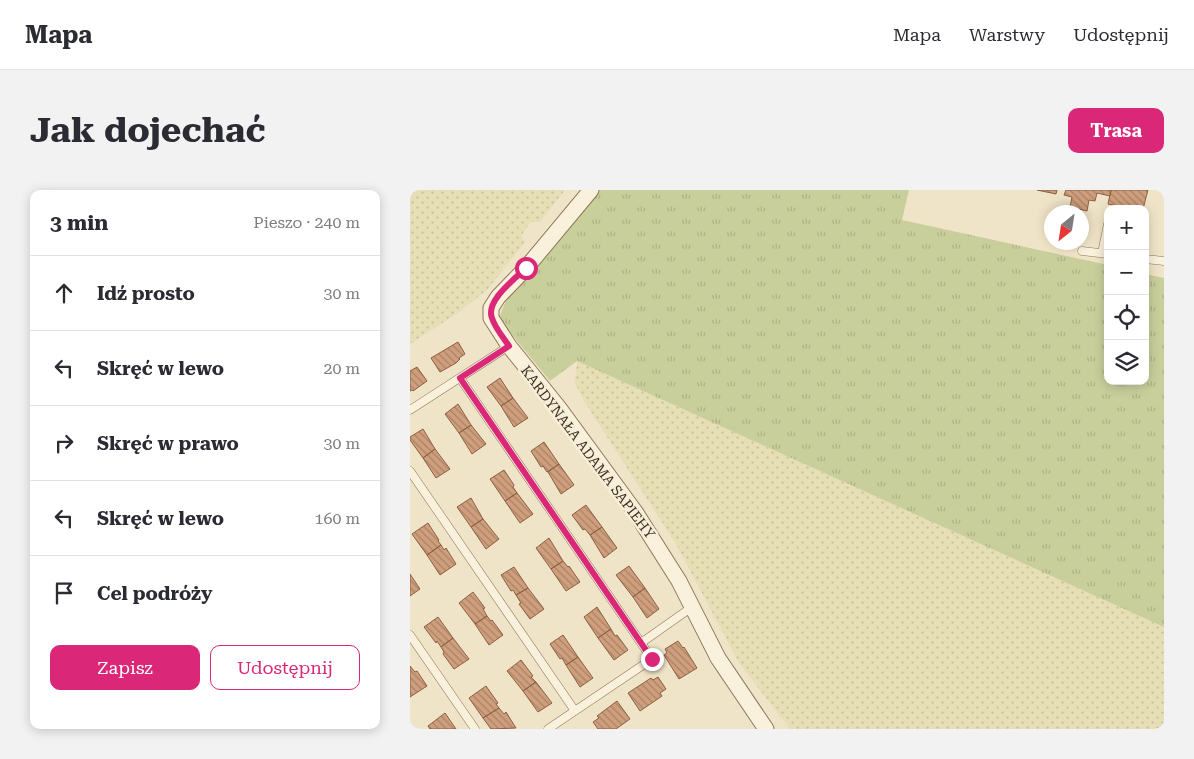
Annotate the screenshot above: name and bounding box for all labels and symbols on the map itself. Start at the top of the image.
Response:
north arrow [1044,205,1089,250]
route start [515,257,538,280]
street label: KARDYNAŁA ADAMA SAPIEHY [518,362,659,542]
route end [641,648,664,671]

